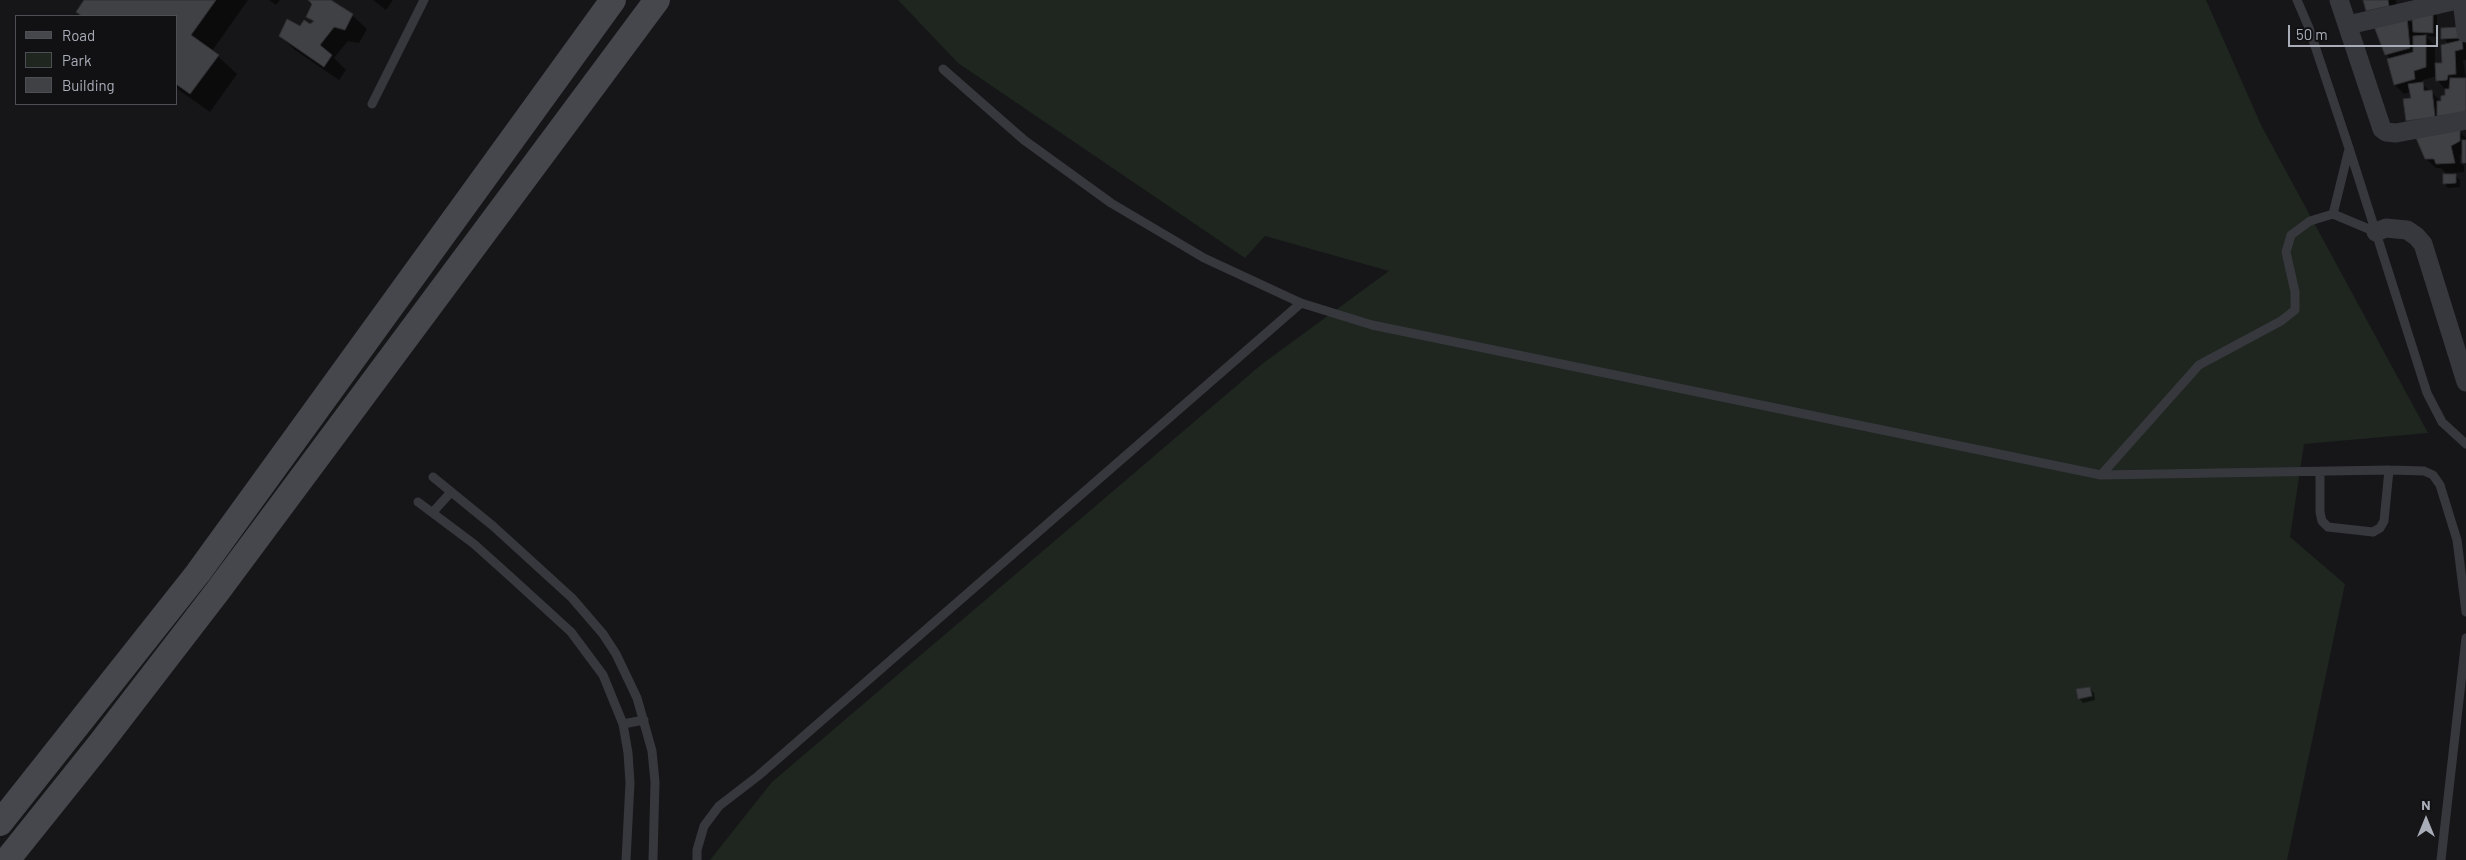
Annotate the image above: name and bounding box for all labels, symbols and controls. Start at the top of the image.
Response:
legend [15,15,178,105]
scale bar [2291,15,2441,47]
text: 50 m [2296,25,2328,43]
text: Road [62,26,95,44]
text: Park [62,51,91,69]
text: Building [62,76,115,94]
north arrow [2401,795,2451,845]
text: N [2421,796,2431,813]

